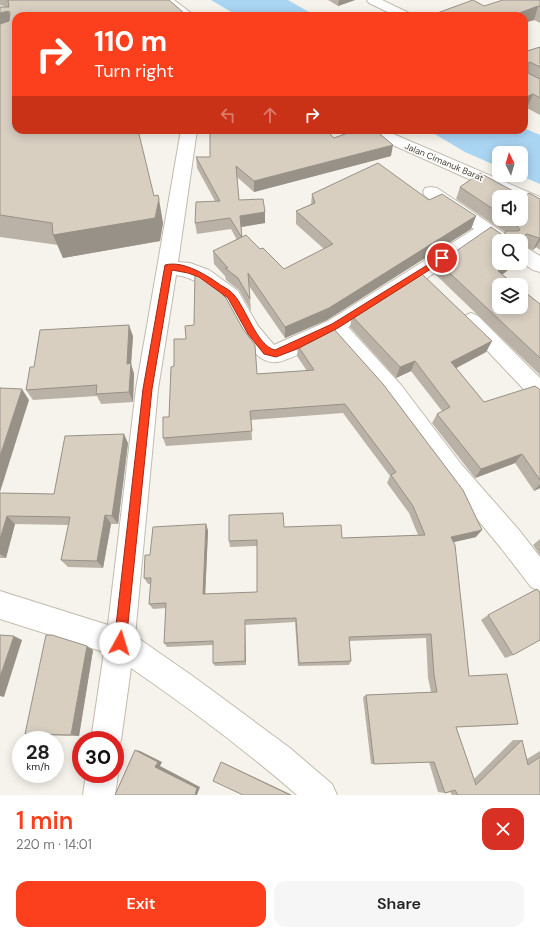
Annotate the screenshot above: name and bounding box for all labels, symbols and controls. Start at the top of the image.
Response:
text: 110 m [94,23,167,60]
icon: right [28,28,80,80]
text: Turn right [94,59,174,83]
icon: left [217,104,239,126]
icon: ahead [259,104,281,126]
icon: right [301,104,323,126]
street label: Jalan Cimanuk Barat [403,140,486,184]
north arrow [492,146,528,182]
map controls [492,146,528,314]
button: sound [492,190,528,226]
button: search [492,234,528,270]
pin [425,241,459,275]
icon: arrive [431,247,453,269]
button: layers [492,278,528,314]
position arrow [99,622,141,664]
speed limit sign: 30 [72,731,124,783]
text: 28 [26,739,50,765]
text: km/h [26,760,50,773]
text: 1 min [16,805,73,836]
button: close [482,808,524,850]
text: 220 m · 14:01 [16,836,92,853]
button: Exit [16,881,266,927]
button: Share [274,881,524,927]

